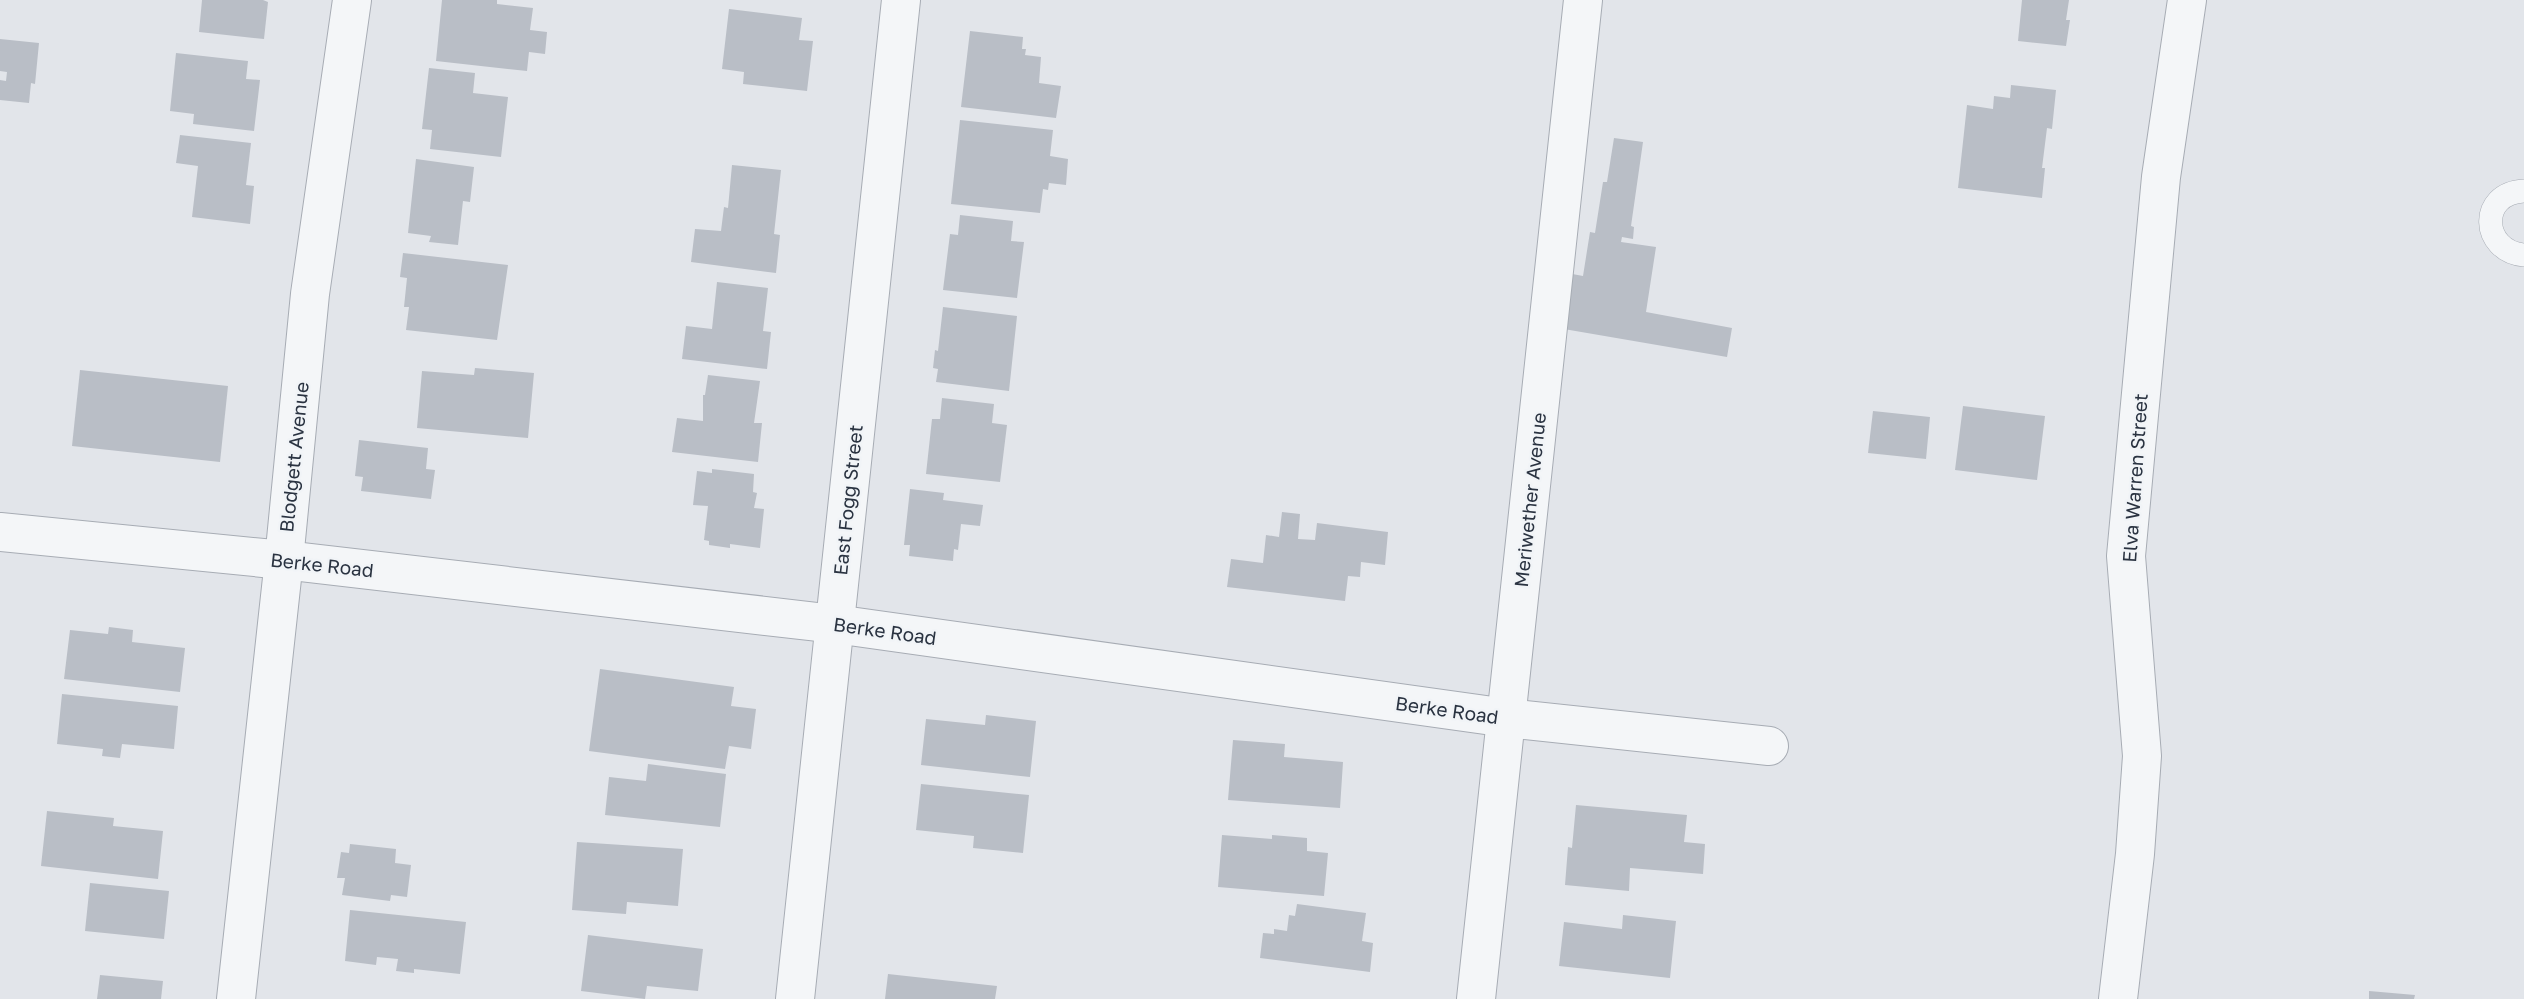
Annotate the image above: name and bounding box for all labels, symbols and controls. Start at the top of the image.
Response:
street label: Blodgett Avenue [274,381,313,533]
street label: Elva Warren Street [2117,393,2152,563]
street label: Meriwether Avenue [1509,411,1550,588]
street label: East Fogg Street [828,423,867,576]
street label: Berke Road [269,548,375,581]
street label: Berke Road [832,612,938,649]
street label: Berke Road [1394,691,1500,728]

